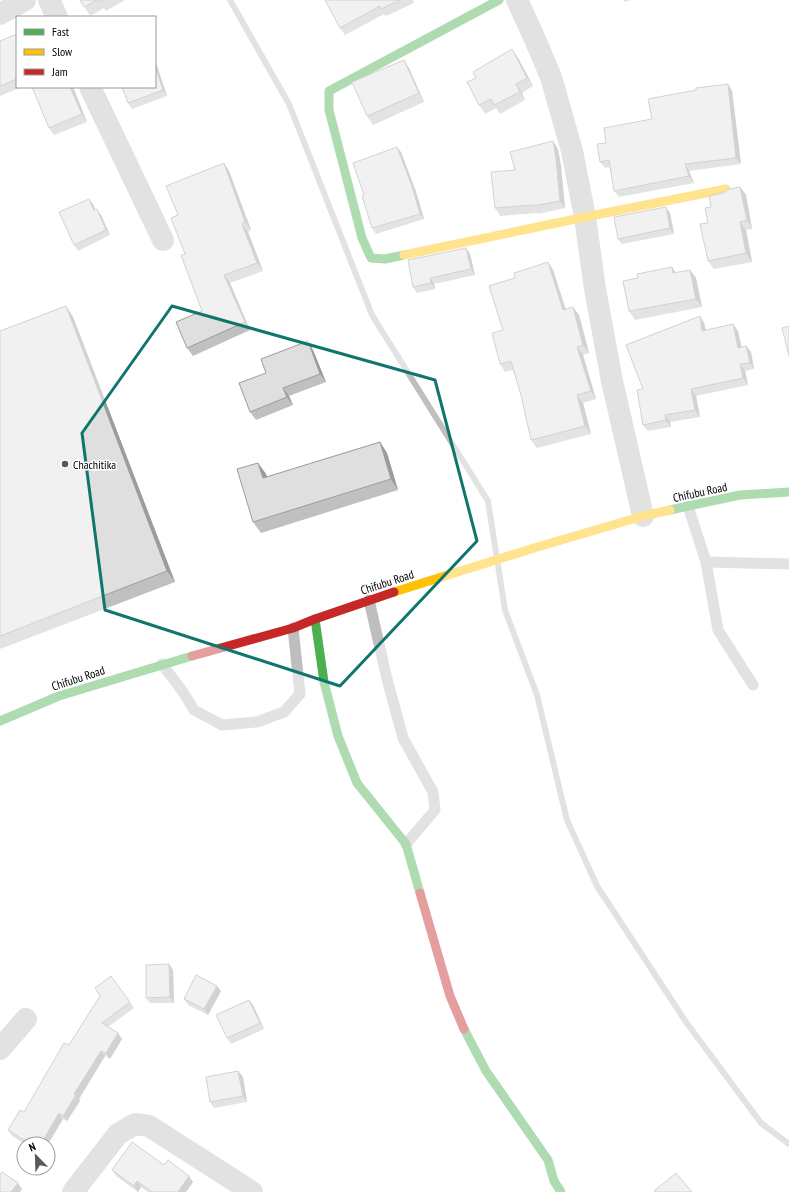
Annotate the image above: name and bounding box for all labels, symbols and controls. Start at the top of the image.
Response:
legend [16,16,156,88]
text: Fast [52,24,70,39]
text: Slow [52,44,73,59]
text: Jam [51,64,68,79]
place label: Chachitika [73,457,116,472]
marker: Chachitika [60,459,70,469]
street label: Chifubu Road [671,479,729,505]
street label: Chifubu Road [358,566,416,598]
street label: Chifubu Road [49,662,107,694]
north arrow [16,1136,56,1176]
text: N [27,1139,38,1154]

